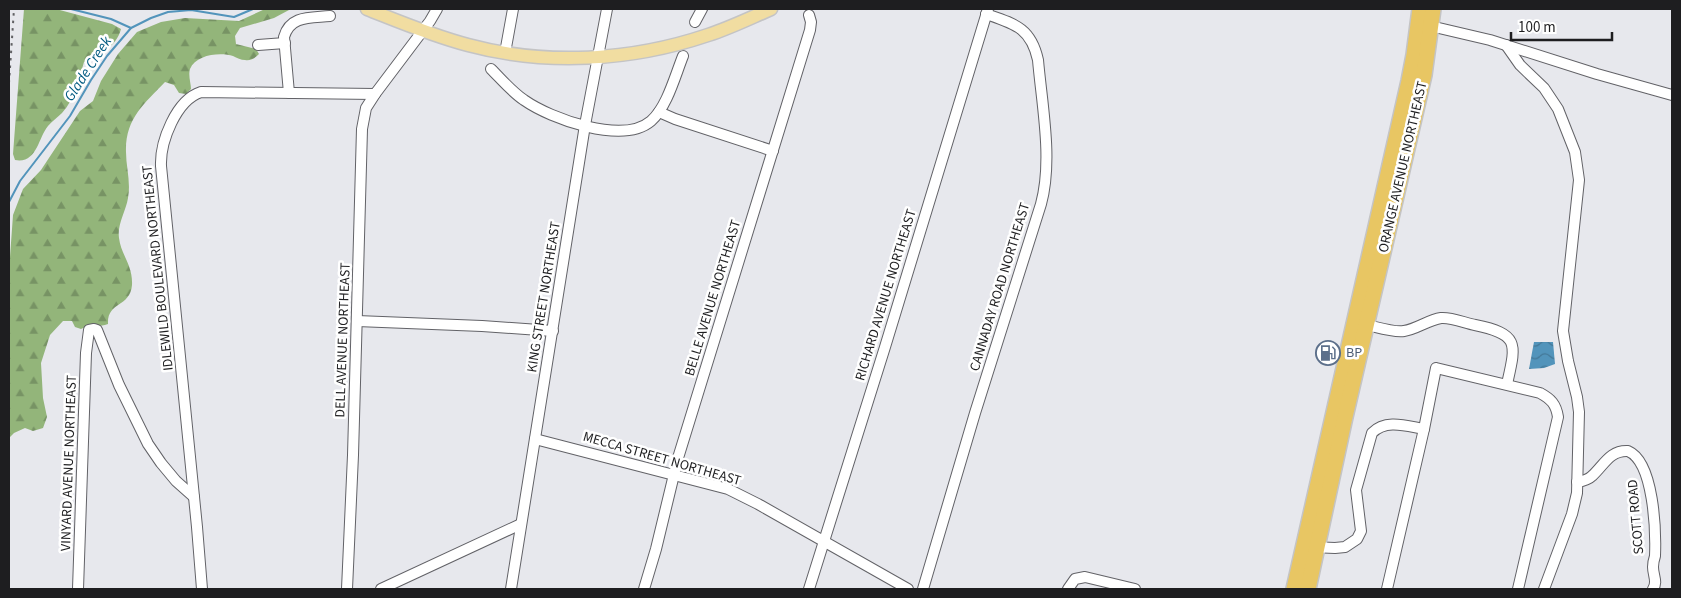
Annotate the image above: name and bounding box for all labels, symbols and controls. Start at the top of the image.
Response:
scale bar [1511,10,1612,42]
text: 100 m [1518,17,1556,38]
water label: Glade Creek [59,32,117,106]
street label: ORANGE AVENUE NORTHEAST [1374,79,1433,255]
street label: IDLEWILD BOULEVARD NORTHEAST [137,164,179,372]
street label: CANNADAY ROAD NORTHEAST [965,200,1035,374]
street label: RICHARD AVENUE NORTHEAST [850,206,922,383]
street label: BELLE AVENUE NORTHEAST [680,217,746,378]
street label: KING STREET NORTHEAST [522,220,566,374]
street label: DELL AVENUE NORTHEAST [330,262,356,418]
fuel station icon: BP [1315,340,1341,366]
place label: BP [1346,343,1362,363]
street label: VINYARD AVENUE NORTHEAST [56,374,82,551]
street label: MECCA STREET NORTHEAST [581,427,744,491]
street label: SCOTT ROAD [1623,479,1649,555]

